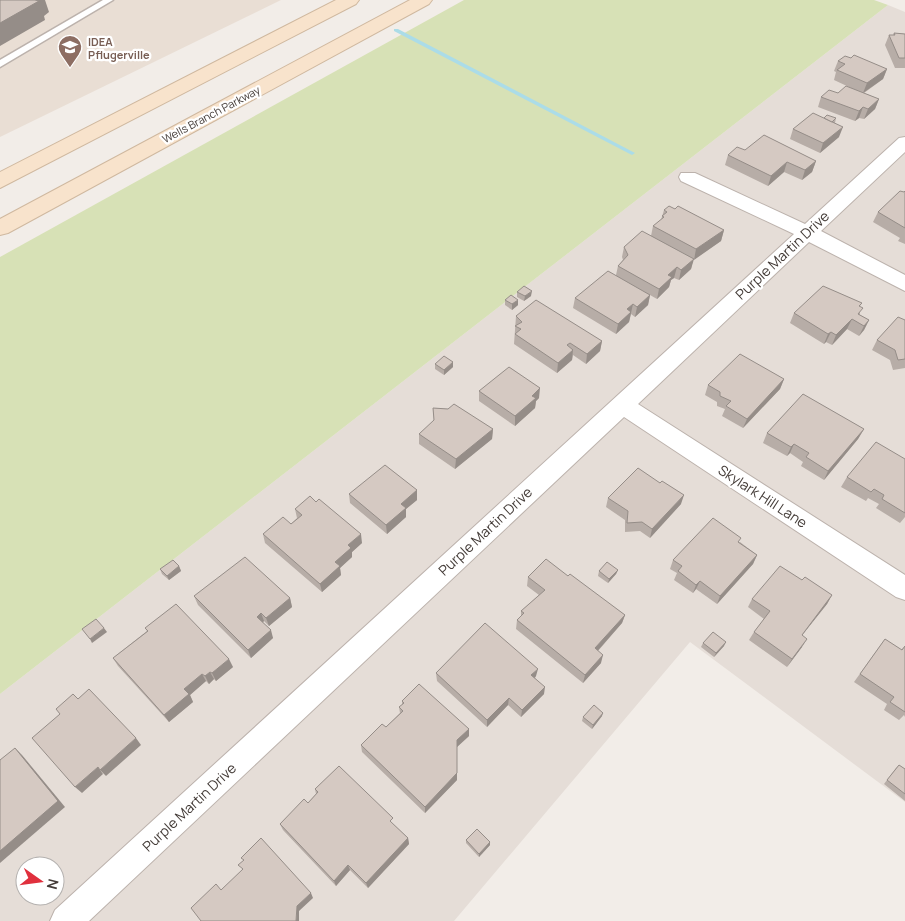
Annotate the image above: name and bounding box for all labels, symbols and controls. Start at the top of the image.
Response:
school or university icon: IDEA Pflugerville [57,34,83,68]
place label: IDEA Pflugerville [88,34,150,62]
street label: Wells Branch Parkway [159,82,263,146]
street label: Purple Martin Drive [731,207,833,303]
street label: Skylark Hill Lane [715,460,811,532]
street label: Purple Martin Drive [434,483,536,579]
street label: Purple Martin Drive [138,759,240,855]
north arrow [15,856,65,906]
text: N [43,877,64,891]

